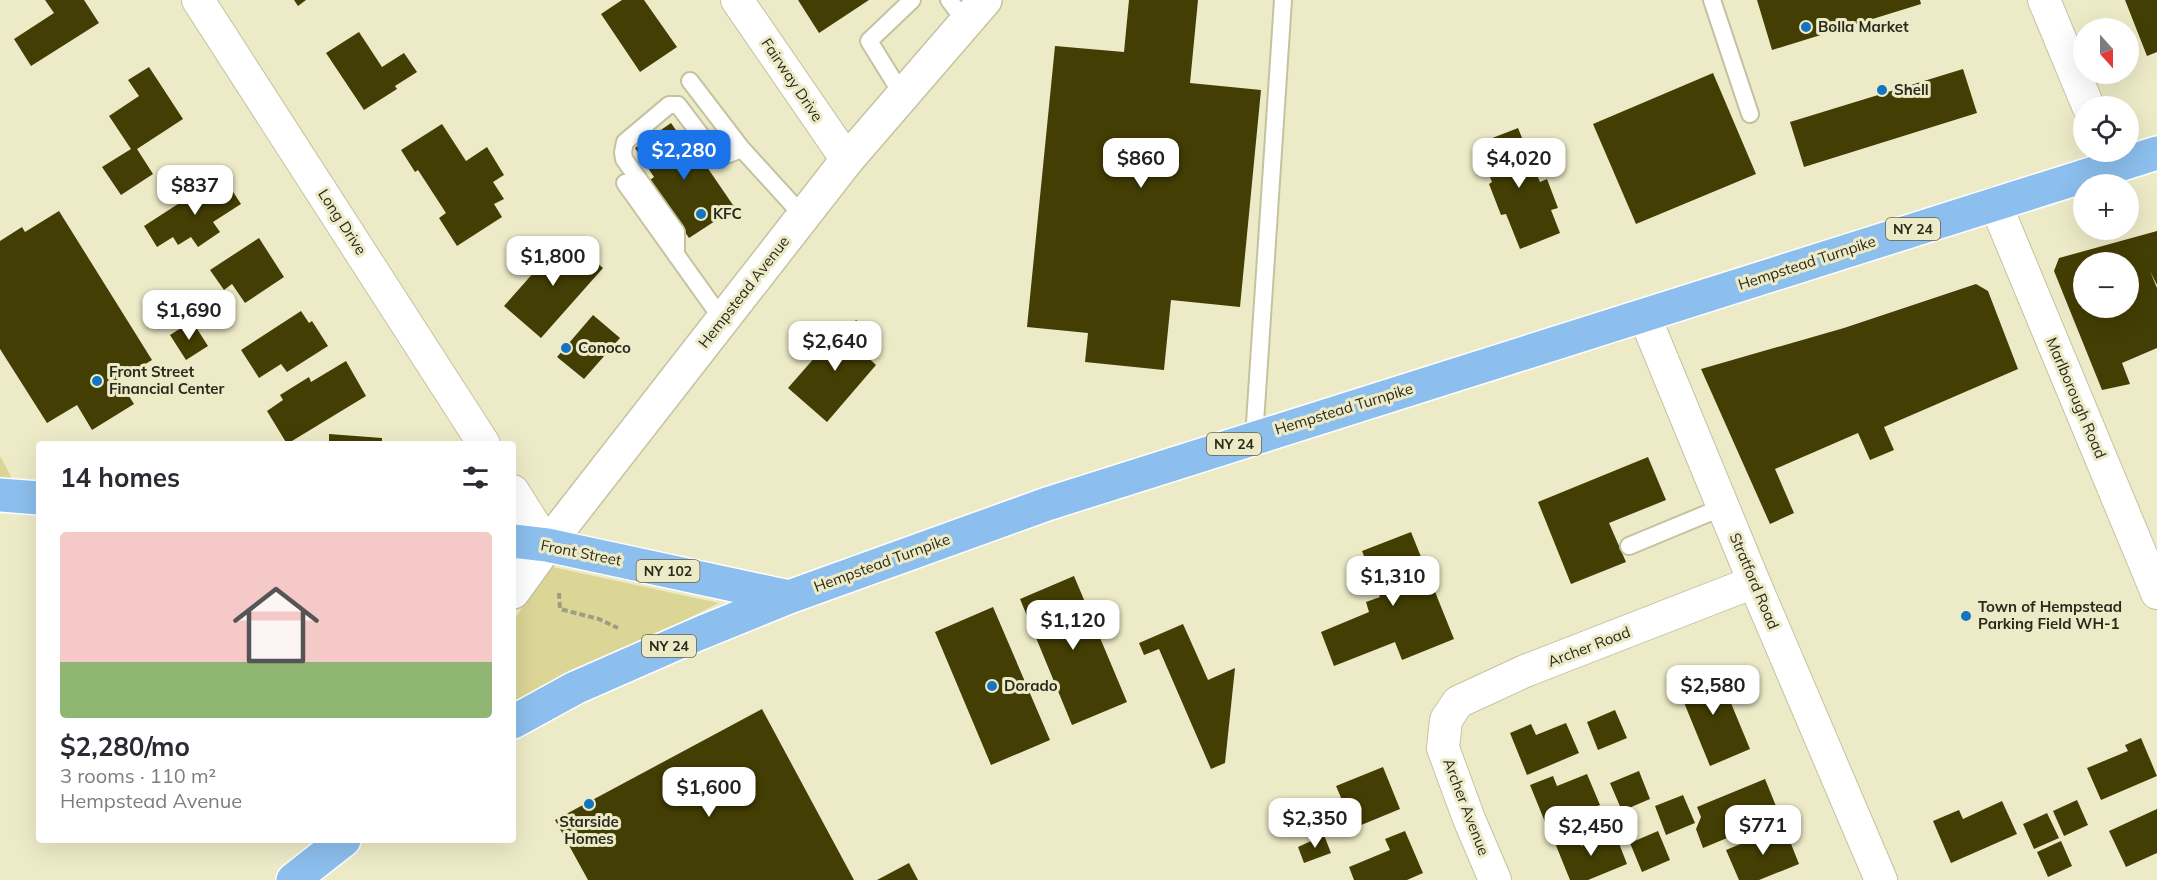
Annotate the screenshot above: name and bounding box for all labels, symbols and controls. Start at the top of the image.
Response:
place label: Bolla Market [1818,17,1909,36]
north arrow [2073,18,2139,84]
map controls [2073,18,2139,318]
marker: Bolla Market [1799,20,1813,34]
street label: Fairway Drive [758,34,827,125]
place label: Shell [1894,80,1929,99]
marker: Shell [1875,83,1889,97]
button: locate [2073,96,2139,162]
pin: $2,280 [635,130,733,181]
text: $2,280 [652,137,716,162]
pin: $860 [1105,138,1177,189]
pin: $4,020 [1470,138,1568,189]
text: $860 [1117,145,1165,170]
text: $4,020 [1487,145,1551,170]
pin: $837 [159,165,231,216]
text: $837 [171,172,219,197]
button: + [2073,174,2139,240]
street label: Long Drive [314,185,371,258]
place label: KFC [713,204,742,223]
marker: KFC [694,207,708,221]
road number: NY 24 [1886,218,1940,240]
street label: Hempstead Turnpike [1736,231,1878,294]
street label: Hempstead Avenue [694,232,793,351]
pin: $1,800 [504,236,602,287]
text: $1,800 [521,243,585,268]
button: − [2073,252,2139,318]
pin: $1,690 [140,290,238,341]
text: $1,690 [157,297,221,322]
pin: $2,640 [786,321,884,372]
text: $2,640 [803,328,867,353]
street label: Marlborough Road [2042,334,2111,461]
place label: Conoco [578,338,631,357]
marker: Conoco [559,341,573,355]
place label: Front Street Financial Center [109,362,225,398]
marker: Front Street Financial Center [90,374,104,388]
street label: Hempstead Turnpike [1272,378,1415,439]
road number: NY 24 [1207,433,1261,455]
text: 14 homes [60,461,180,494]
icon: filters [459,461,492,494]
street label: Hempstead Turnpike [811,529,953,596]
street label: Stratford Road [1726,530,1783,632]
street label: Front Street [539,535,623,570]
pin: $1,310 [1344,556,1442,607]
road number: NY 102 [636,560,700,582]
text: $1,310 [1361,563,1425,588]
icon: home [222,571,330,679]
place label: Town of Hempstead Parking Field WH-1 [1978,597,2122,633]
pin: $1,120 [1024,600,1122,651]
text: $1,120 [1041,607,1105,632]
marker: Town of Hempstead Parking Field WH-1 [1959,609,1973,623]
street label: Archer Road [1545,622,1633,671]
road number: NY 24 [642,635,696,657]
pin: $2,580 [1664,665,1762,716]
text: $2,580 [1681,672,1745,697]
place label: Dorado [1004,676,1058,695]
marker: Dorado [985,679,999,693]
text: $2,280/mo [60,730,190,763]
street label: Archer Avenue [1439,756,1494,858]
text: 3 rooms · 110 m² [60,763,216,788]
pin: $1,600 [660,767,758,818]
text: $1,600 [677,774,741,799]
text: Hempstead Avenue [60,788,242,813]
marker: Starside Homes [582,797,596,811]
pin: $2,350 [1266,798,1364,849]
text: $2,350 [1283,805,1347,830]
pin: $771 [1727,805,1799,856]
pin: $2,450 [1542,806,1640,857]
place label: Starside Homes [559,812,619,848]
text: $771 [1739,812,1787,837]
text: $2,450 [1559,813,1623,838]

